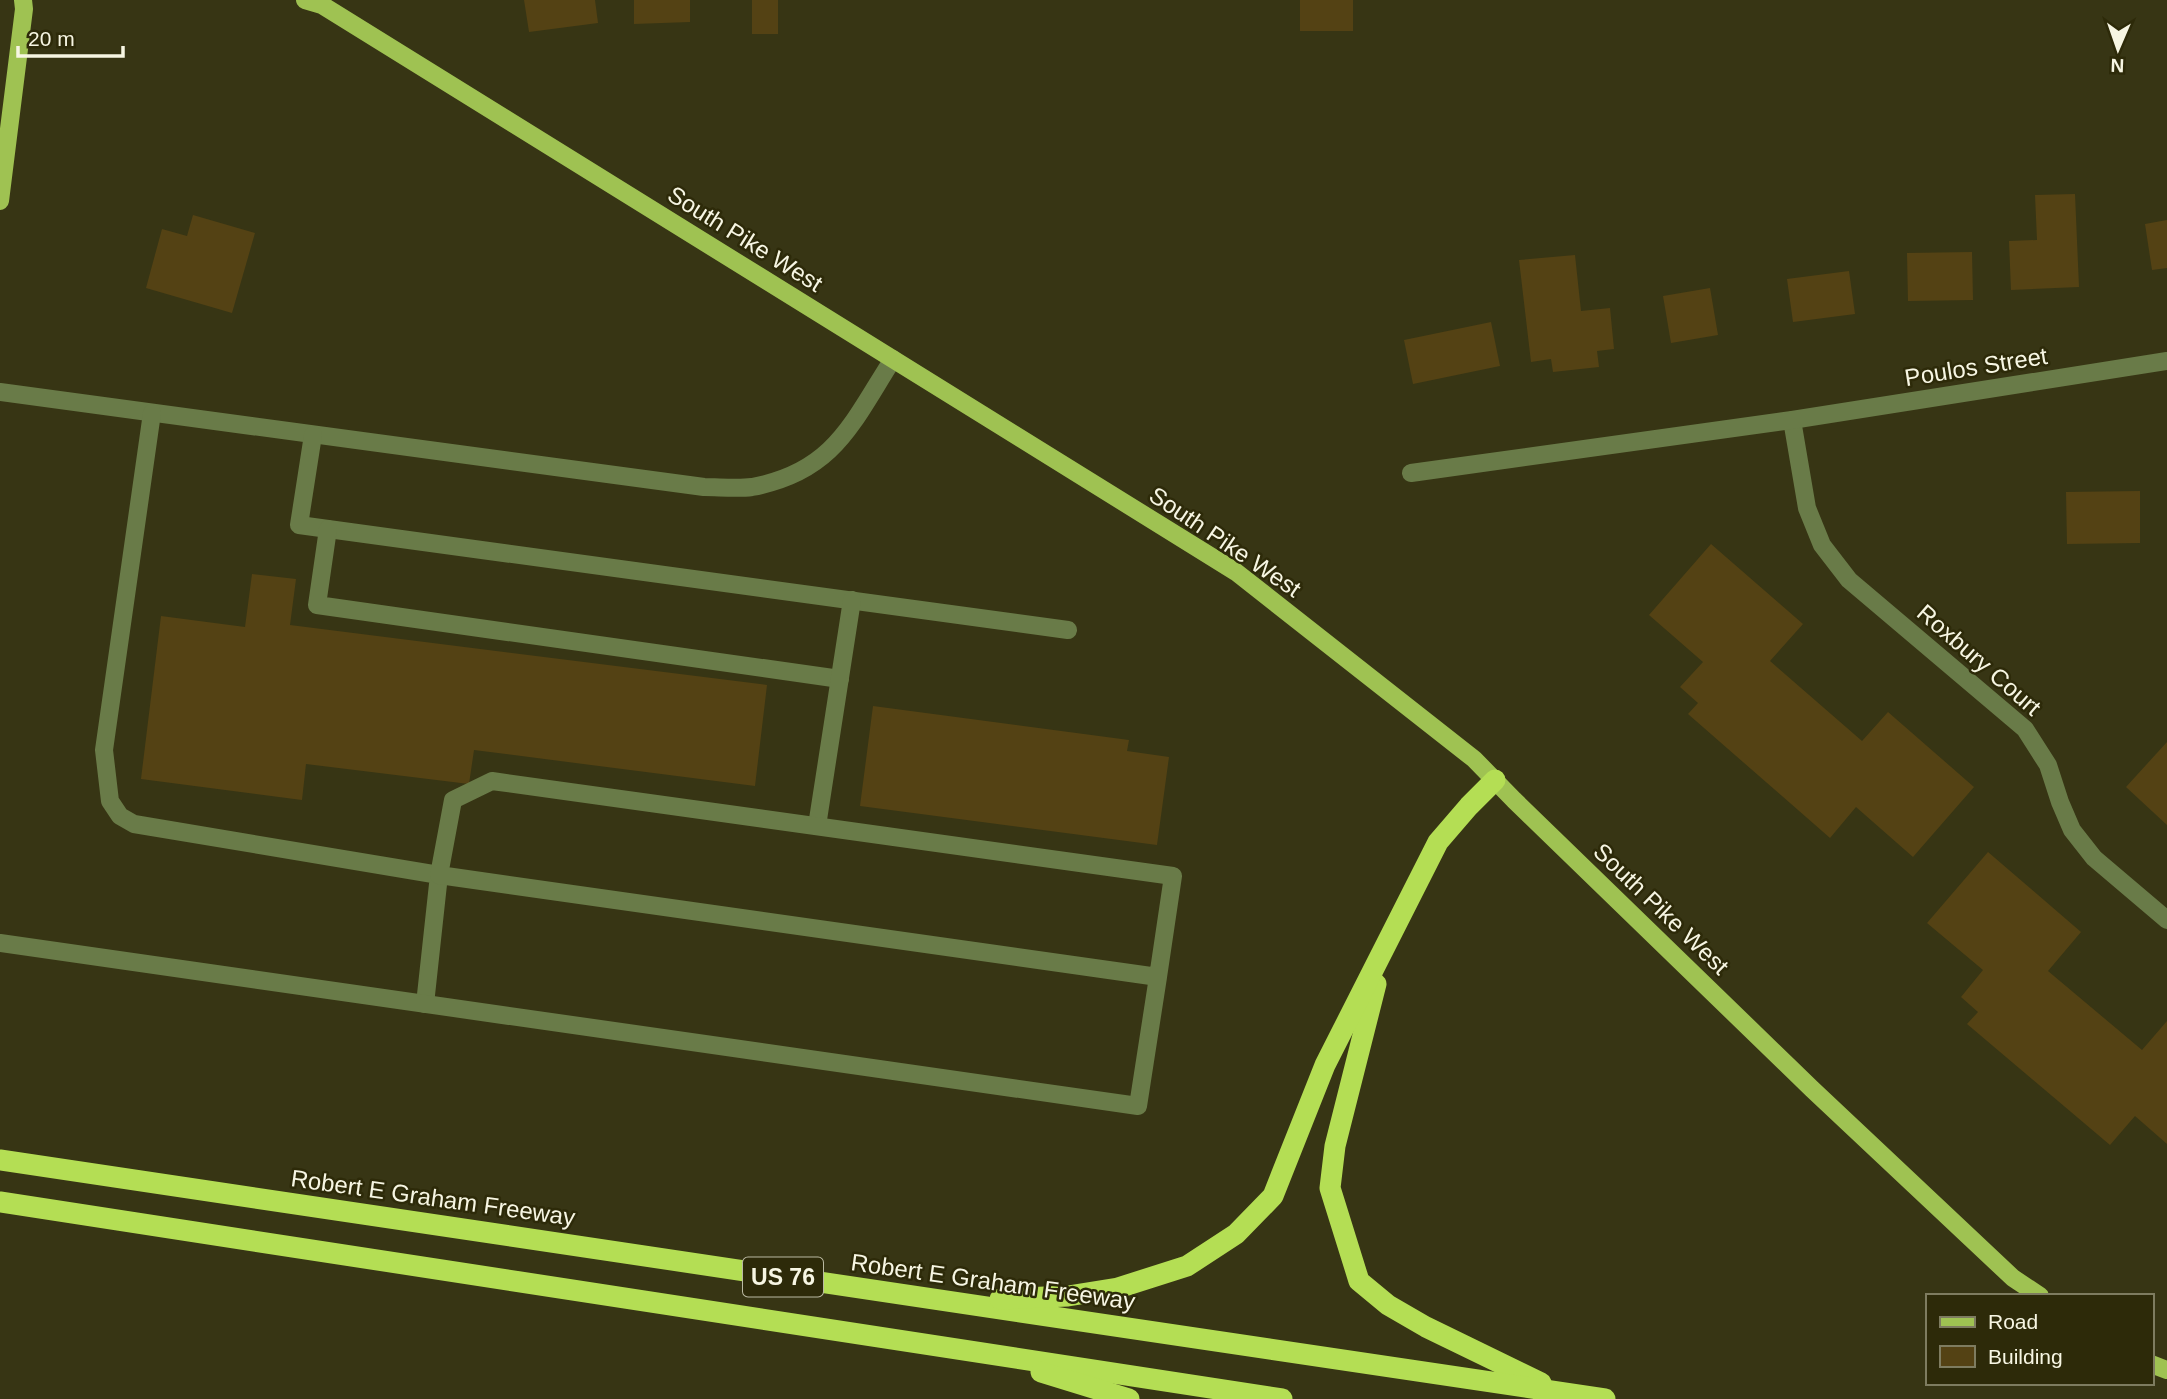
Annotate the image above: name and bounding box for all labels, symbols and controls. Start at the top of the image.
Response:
scale bar [18,14,122,58]
north arrow [2083,14,2153,84]
text: 20 m [28,27,75,50]
text: N [2110,55,2125,76]
street label: South Pike West [663,180,828,297]
street label: Poulos Street [1903,342,2050,391]
street label: South Pike West [1144,481,1306,602]
street label: Roxbury Court [1912,599,2047,721]
street label: South Pike West [1588,837,1735,980]
street label: Robert E Graham Freeway [289,1164,577,1231]
street label: Robert E Graham Freeway [849,1248,1137,1315]
road number: US 76 [743,1258,823,1296]
legend [1926,1294,2153,1385]
text: Road [1988,1310,2038,1333]
text: Building [1988,1345,2063,1368]

